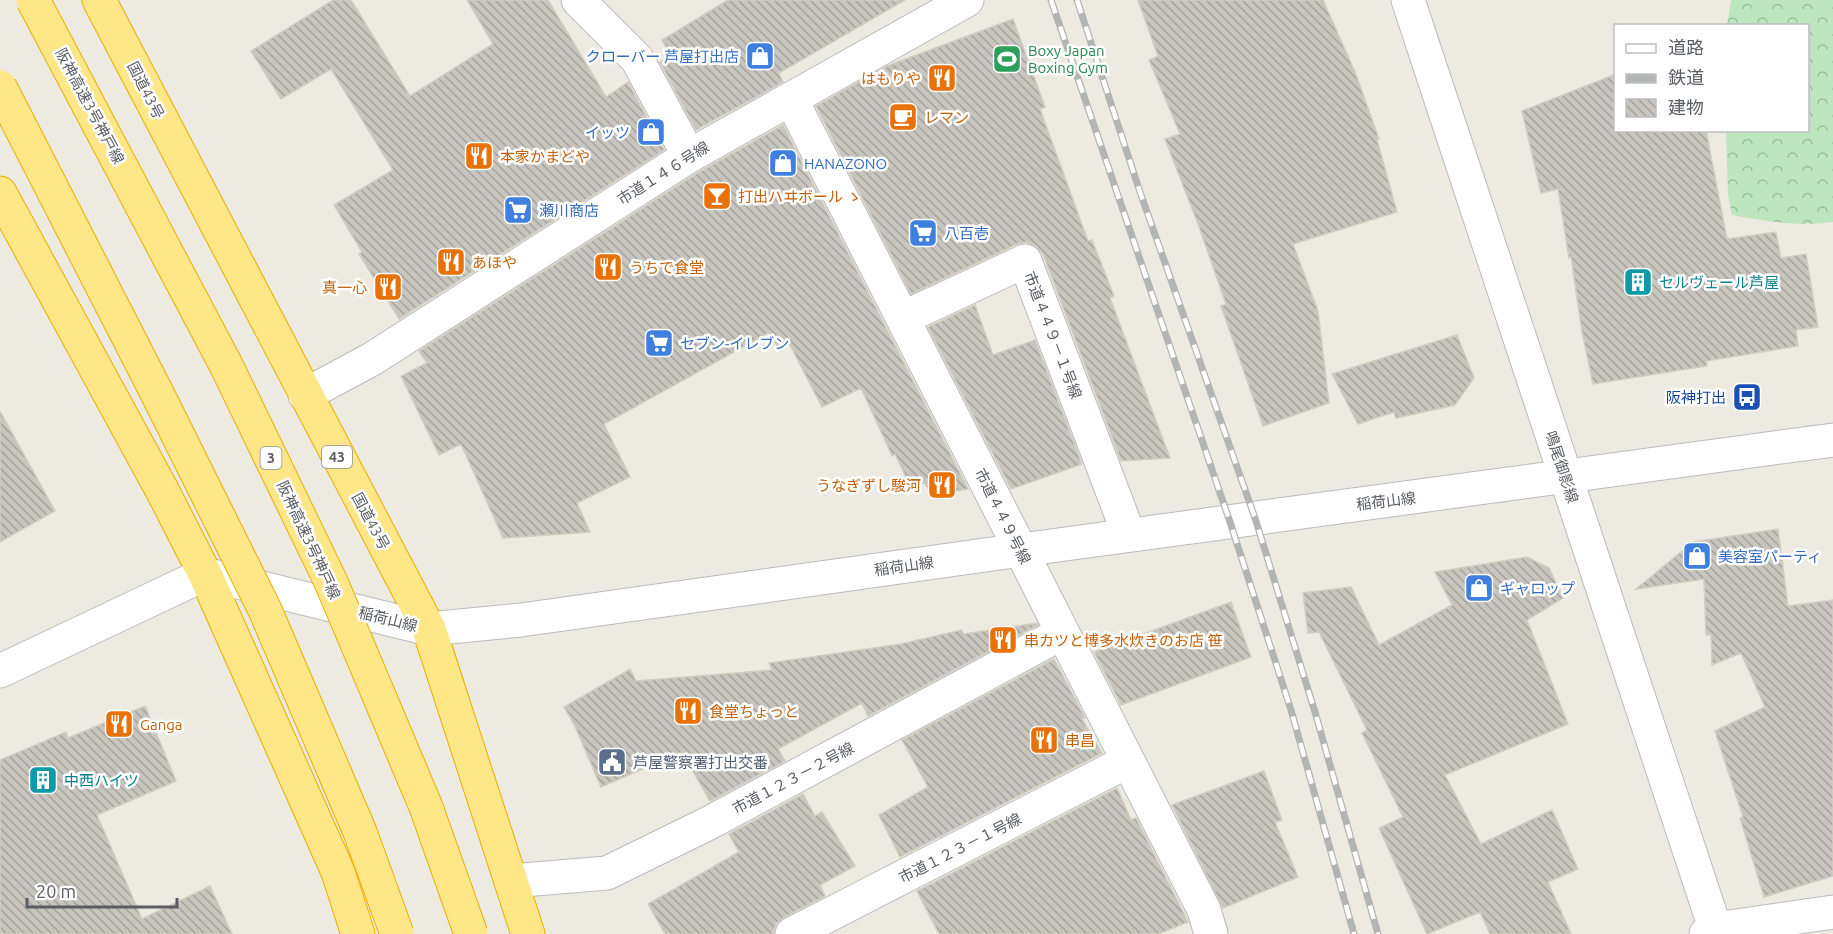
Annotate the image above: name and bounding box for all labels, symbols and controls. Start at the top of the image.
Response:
legend [1614,24,1809,132]
text: 道路 [1668,37,1704,57]
shop icon: クローバー 芦屋打出店 [744,40,776,72]
place label: Boxy Japan Boxing Gym [1028,42,1108,76]
sports icon: Boxy Japan Boxing Gym [991,43,1023,75]
street label: 阪神高速3号神戸線 [52,45,128,167]
place label: クローバー 芦屋打出店 [586,48,739,65]
street label: 国道43号 [124,59,168,121]
restaurant icon: はもりや [926,62,958,94]
text: 鉄道 [1668,67,1704,87]
place label: はもりや [861,70,921,87]
text: 建物 [1668,97,1704,117]
cafe icon: レマン [887,101,919,133]
place label: レマン [924,109,969,126]
shop icon: イッツ [635,116,667,148]
place label: イッツ [585,124,630,141]
street label: 市道１４６号線 [614,138,712,208]
restaurant icon: 本家かまどや [463,140,495,172]
shop icon: HANAZONO [767,147,799,179]
place label: 本家かまどや [500,148,590,165]
place label: HANAZONO [804,155,887,172]
bar icon: 打出ハヰボール ゝ [701,180,733,212]
place label: 打出ハヰボール ゝ [738,188,861,205]
supermarket icon: 瀬川商店 [502,194,534,226]
place label: 瀬川商店 [539,202,599,219]
supermarket icon: 八百壱 [907,217,939,249]
place label: 八百壱 [944,225,989,242]
restaurant icon: あほや [435,246,467,278]
restaurant icon: うちで食堂 [592,251,624,283]
place label: あほや [472,254,517,271]
place label: うちで食堂 [629,259,704,276]
building icon: セルヴェール芦屋 [1622,266,1654,298]
street label: 市道４４９－１号線 [1021,269,1085,401]
restaurant icon: 真一心 [372,271,404,303]
place label: セルヴェール芦屋 [1659,274,1779,291]
place label: 真一心 [322,279,367,296]
supermarket icon: セブン-イレブン [643,327,675,359]
place label: セブン-イレブン [680,335,789,352]
bus stop icon: 阪神打出 [1731,381,1763,413]
place label: 阪神打出 [1666,389,1726,406]
street label: 鳴尾御影線 [1542,429,1582,505]
road number: 43 [322,446,352,468]
road number: 3 [260,447,282,469]
street label: 市道４４９号線 [972,465,1034,567]
restaurant icon: うなぎずし駿河 [926,469,958,501]
place label: うなぎずし駿河 [816,477,921,494]
street label: 阪神高速3号神戸線 [274,478,344,602]
street label: 稲荷山線 [1355,489,1417,513]
street label: 国道43号 [349,490,393,552]
shop icon: 美容室パーティ [1681,540,1713,572]
place label: 美容室パーティ [1718,548,1822,565]
street label: 稲荷山線 [873,553,935,579]
shop icon: ギャロップ [1463,572,1495,604]
place label: ギャロップ [1500,580,1575,597]
street label: 稲荷山線 [357,603,419,635]
restaurant icon: 串カツと博多水炊きのお店 笹 [987,624,1019,656]
place label: 串カツと博多水炊きのお店 笹 [1024,632,1222,649]
restaurant icon: 食堂ちょっと [672,695,704,727]
place label: 食堂ちょっと [709,703,799,720]
restaurant icon: Ganga [103,708,135,740]
place label: Ganga [140,716,183,733]
restaurant icon: 串昌 [1028,724,1060,756]
place label: 串昌 [1065,732,1095,749]
street label: 市道１２３－２号線 [729,739,857,817]
public building icon: 芦屋警察署打出交番 [596,746,628,778]
place label: 芦屋警察署打出交番 [633,754,768,771]
building icon: 中西ハイツ [27,764,59,796]
place label: 中西ハイツ [64,772,139,789]
street label: 市道１２３－１号線 [896,810,1024,886]
scale bar [27,871,177,909]
text: 20 m [36,881,76,901]

